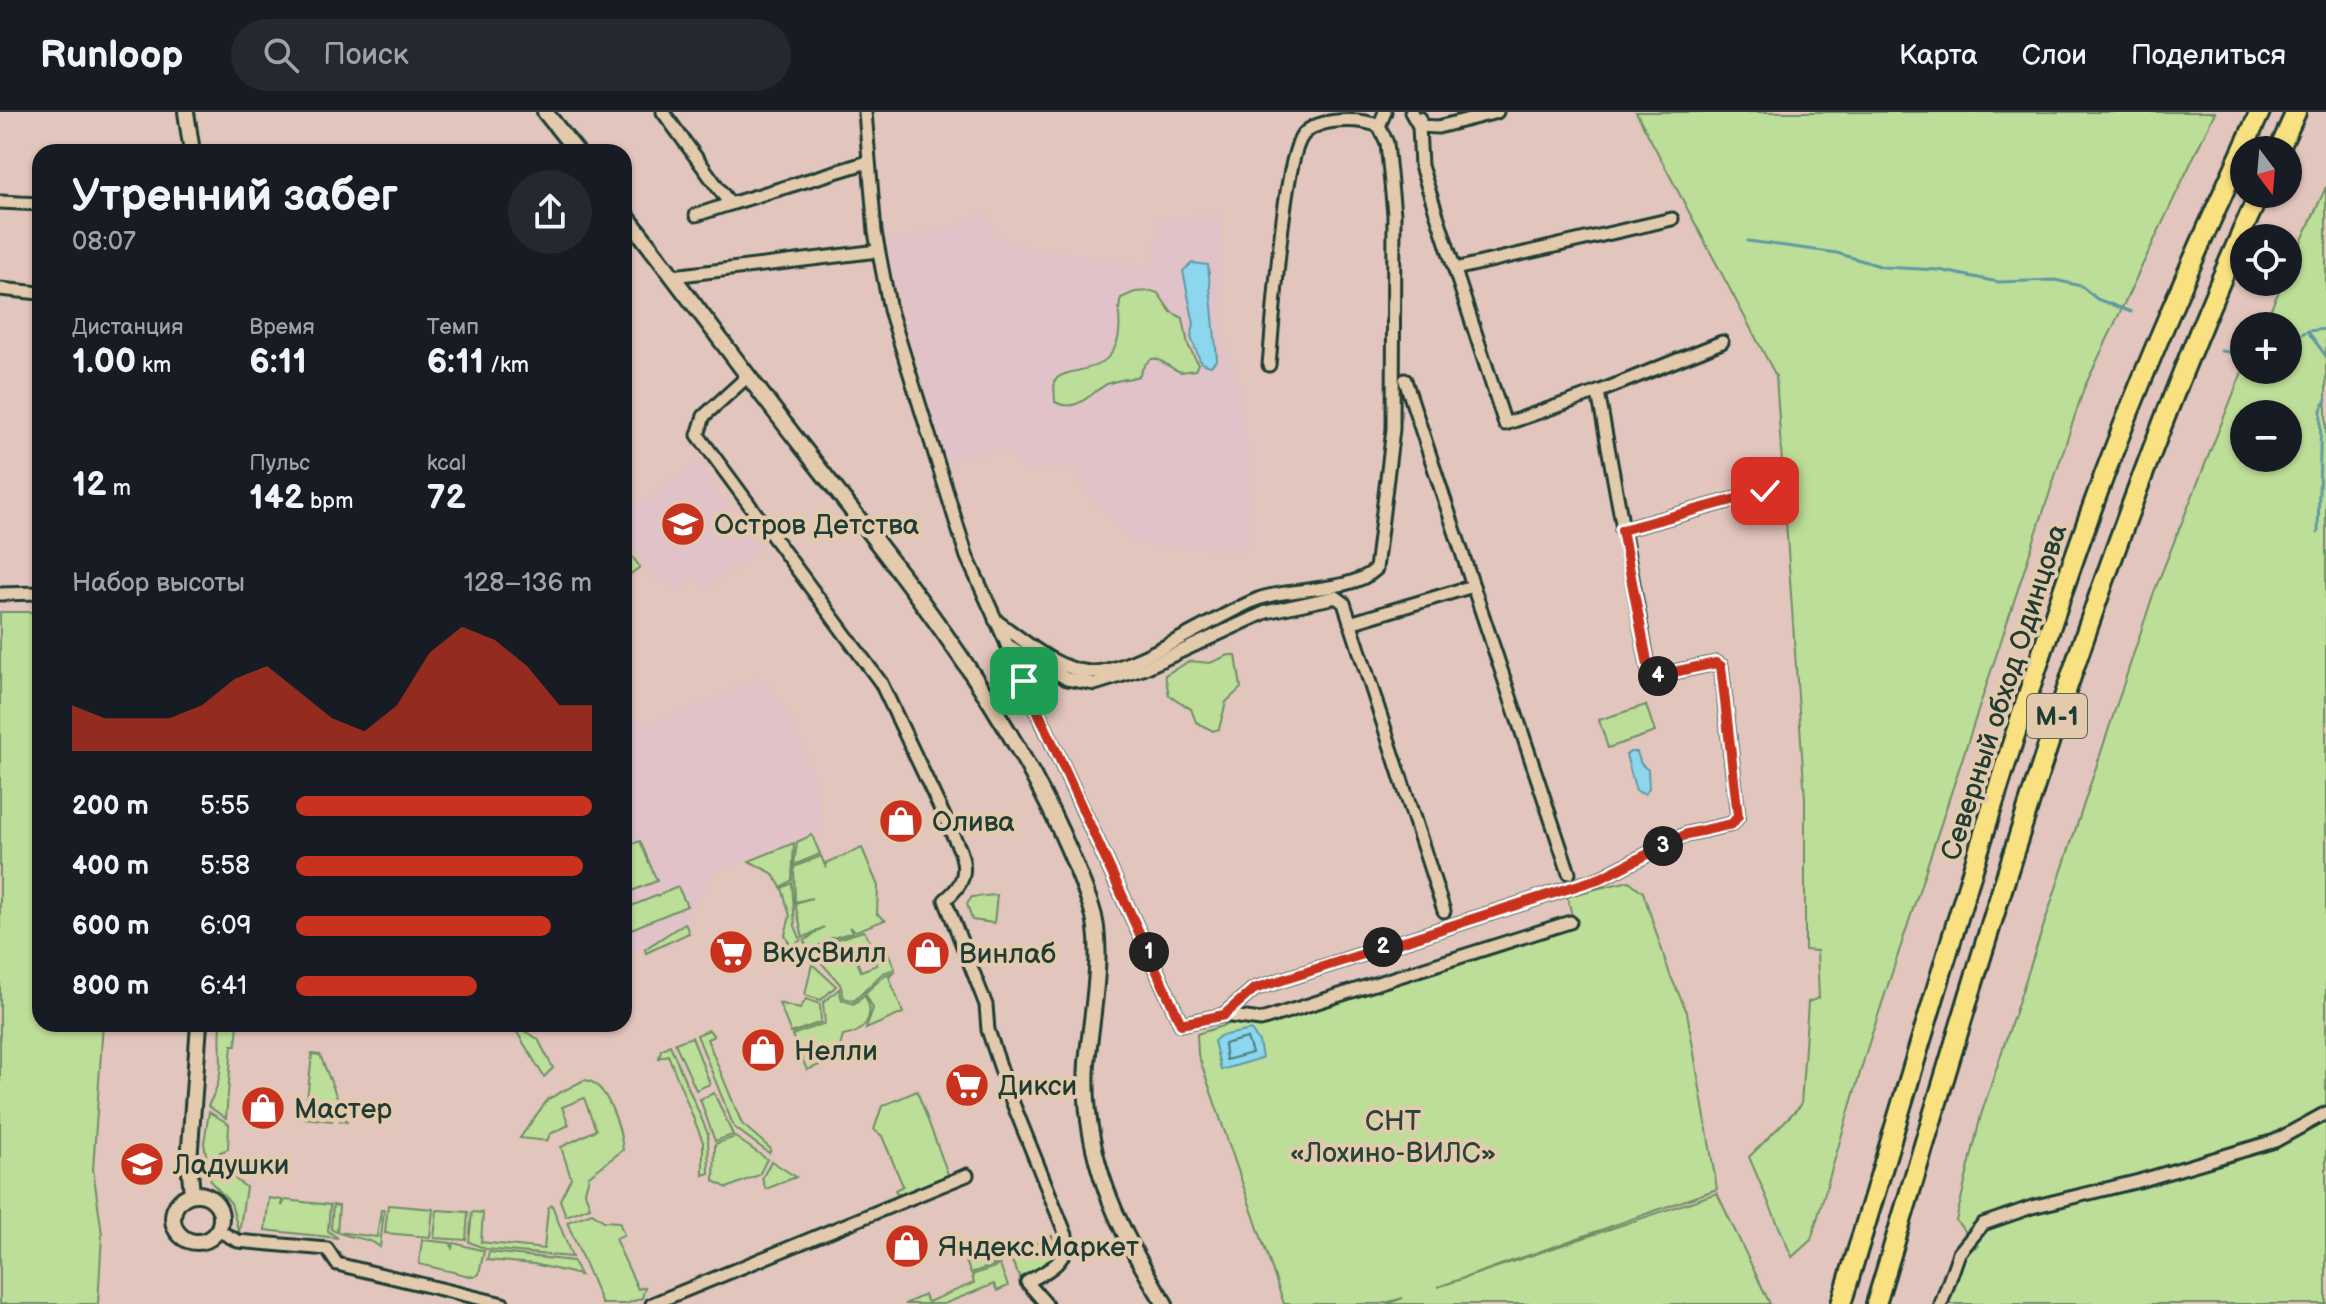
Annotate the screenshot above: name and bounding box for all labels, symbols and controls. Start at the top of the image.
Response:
search box [231,19,791,91]
text: Runloop [40,33,183,78]
icon: search [259,33,303,77]
text: Поиск [323,37,409,73]
text: Карта [1899,39,1978,72]
text: Слои [2022,39,2087,72]
text: Поделиться [2131,39,2286,72]
north arrow [2230,136,2302,208]
map controls [2230,136,2302,472]
text: Утренний забег [72,170,398,223]
button: share [508,170,592,254]
button: locate [2230,224,2302,296]
text: 08:07 [72,227,136,258]
button: + [2230,312,2302,384]
text: Дистанция [72,314,183,341]
text: Время [249,314,315,341]
text: Темп [427,314,479,341]
text: 1.00 [72,341,136,382]
text: 6:11 [249,341,307,382]
text: 6:11 [427,341,484,382]
text: km [136,352,171,379]
text: /km [484,352,529,379]
button: − [2230,400,2302,472]
text: Пульс [249,450,310,477]
text: kcal [427,450,466,477]
pin [1731,457,1799,525]
text: 12 [72,464,107,505]
icon: check [1743,469,1787,513]
text: m [107,475,131,502]
text: 142 [249,477,304,518]
text: 72 [427,477,466,518]
text: bpm [304,488,353,515]
school or university icon: Остров Детства [659,500,707,548]
place label: Остров Детства [714,509,920,542]
street label: Северный обход Одинцова [1934,520,2075,865]
text: Набор высоты [72,568,245,599]
text: 128–136 m [464,568,592,599]
pin [990,647,1058,715]
pin: 4 [1638,656,1678,696]
icon: arrive [1002,659,1046,703]
text: 4 [1652,662,1664,689]
road number: М-1 [2027,694,2087,738]
text: 200 m [72,791,149,822]
text: 5:55 [200,791,250,822]
shop icon: Олива [877,797,925,845]
place label: Олива [932,806,1015,839]
pin: 3 [1643,826,1683,866]
text: 3 [1657,832,1669,859]
text: 400 m [72,851,149,882]
text: 5:58 [200,851,250,882]
text: 600 m [72,911,149,942]
text: 6:09 [200,911,251,942]
pin: 2 [1363,927,1403,967]
supermarket icon: ВкусВилл [707,928,755,976]
shop icon: Винлаб [904,929,952,977]
pin: 1 [1129,932,1169,972]
text: 2 [1376,933,1390,960]
place label: ВкусВилл [762,937,887,970]
place label: Винлаб [959,938,1056,971]
text: 1 [1144,938,1154,965]
text: 800 m [72,971,149,1002]
text: 6:41 [200,971,247,1002]
shop icon: Нелли [739,1026,787,1074]
place label: Нелли [794,1035,878,1068]
supermarket icon: Дикси [943,1061,991,1109]
place label: Дикси [998,1070,1077,1103]
shop icon: Мастер [239,1084,287,1132]
place label: Мастер [294,1093,392,1126]
park label: СНТ «Лохино-ВИЛС» [1290,1105,1496,1170]
school or university icon: Ладушки [118,1140,166,1188]
place label: Ладушки [172,1149,289,1182]
shop icon: Яндекс.Маркет [883,1222,931,1270]
place label: Яндекс.Маркет [938,1231,1139,1264]

